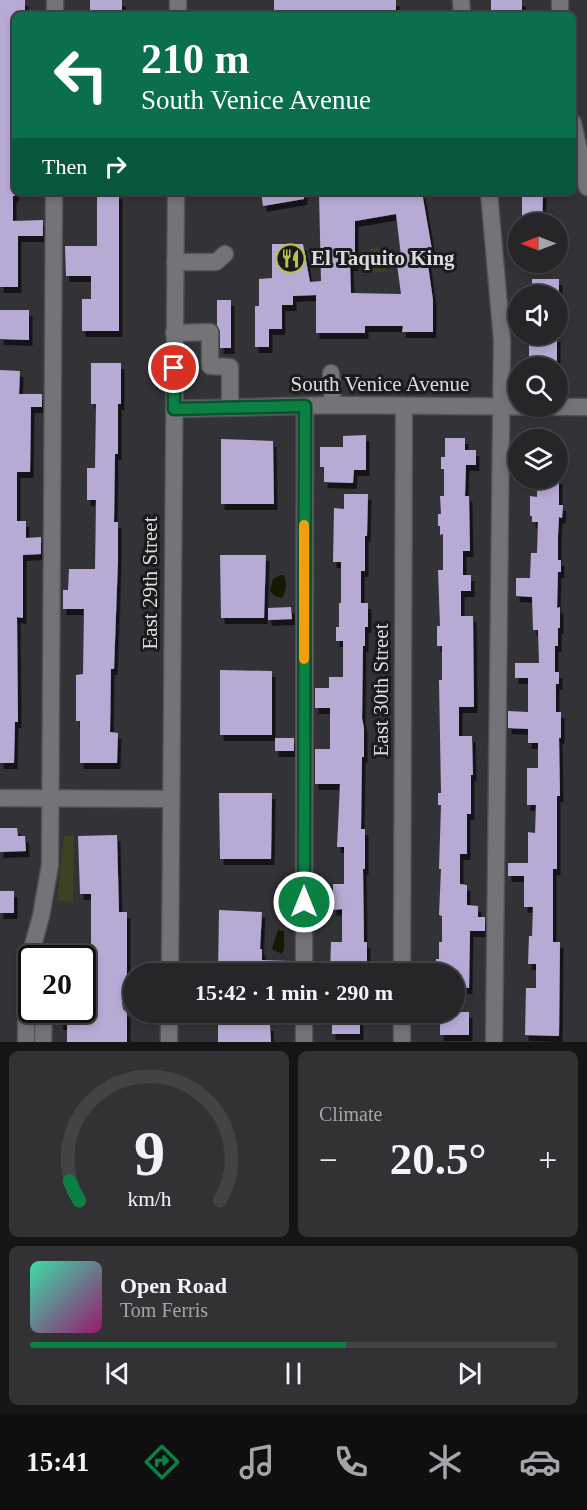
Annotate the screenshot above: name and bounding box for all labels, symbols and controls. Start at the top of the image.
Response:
icon: left [42,36,120,114]
text: 210 m [141,36,250,82]
text: South Venice Avenue [141,85,371,115]
icon: right [99,150,132,183]
text: Then [42,154,87,179]
north arrow [508,213,568,273]
map controls [508,213,568,489]
restaurant icon: El Taquito King [274,242,306,274]
place label: El Taquito King [311,246,455,270]
button: sound [508,285,568,345]
pin [148,342,199,393]
icon: arrive [157,351,190,384]
button: search [508,357,568,417]
street label: South Venice Avenue [291,372,469,396]
button: layers [508,429,568,489]
street label: East 29th Street [138,516,162,649]
street label: East 30th Street [369,623,393,756]
position arrow [272,870,336,934]
speed limit sign: 20 [18,945,96,1023]
text: 15:42 · 1 min · 290 m [195,980,393,1005]
text: Climate [319,1103,382,1125]
text: 9 [133,1119,165,1188]
text: 20.5° [390,1134,486,1184]
text: − [319,1142,338,1178]
text: + [538,1142,557,1178]
text: km/h [127,1187,171,1211]
text: Open Road [120,1273,227,1298]
text: Tom Ferris [120,1299,208,1321]
icon: previous [101,1357,134,1390]
icon: pause [277,1357,310,1390]
icon: next [453,1357,486,1390]
icon: directions [141,1441,183,1483]
icon: music [236,1441,278,1483]
icon: phone [330,1441,372,1483]
icon: climate [424,1441,466,1483]
icon: car [519,1441,561,1483]
text: 15:41 [26,1447,89,1477]

